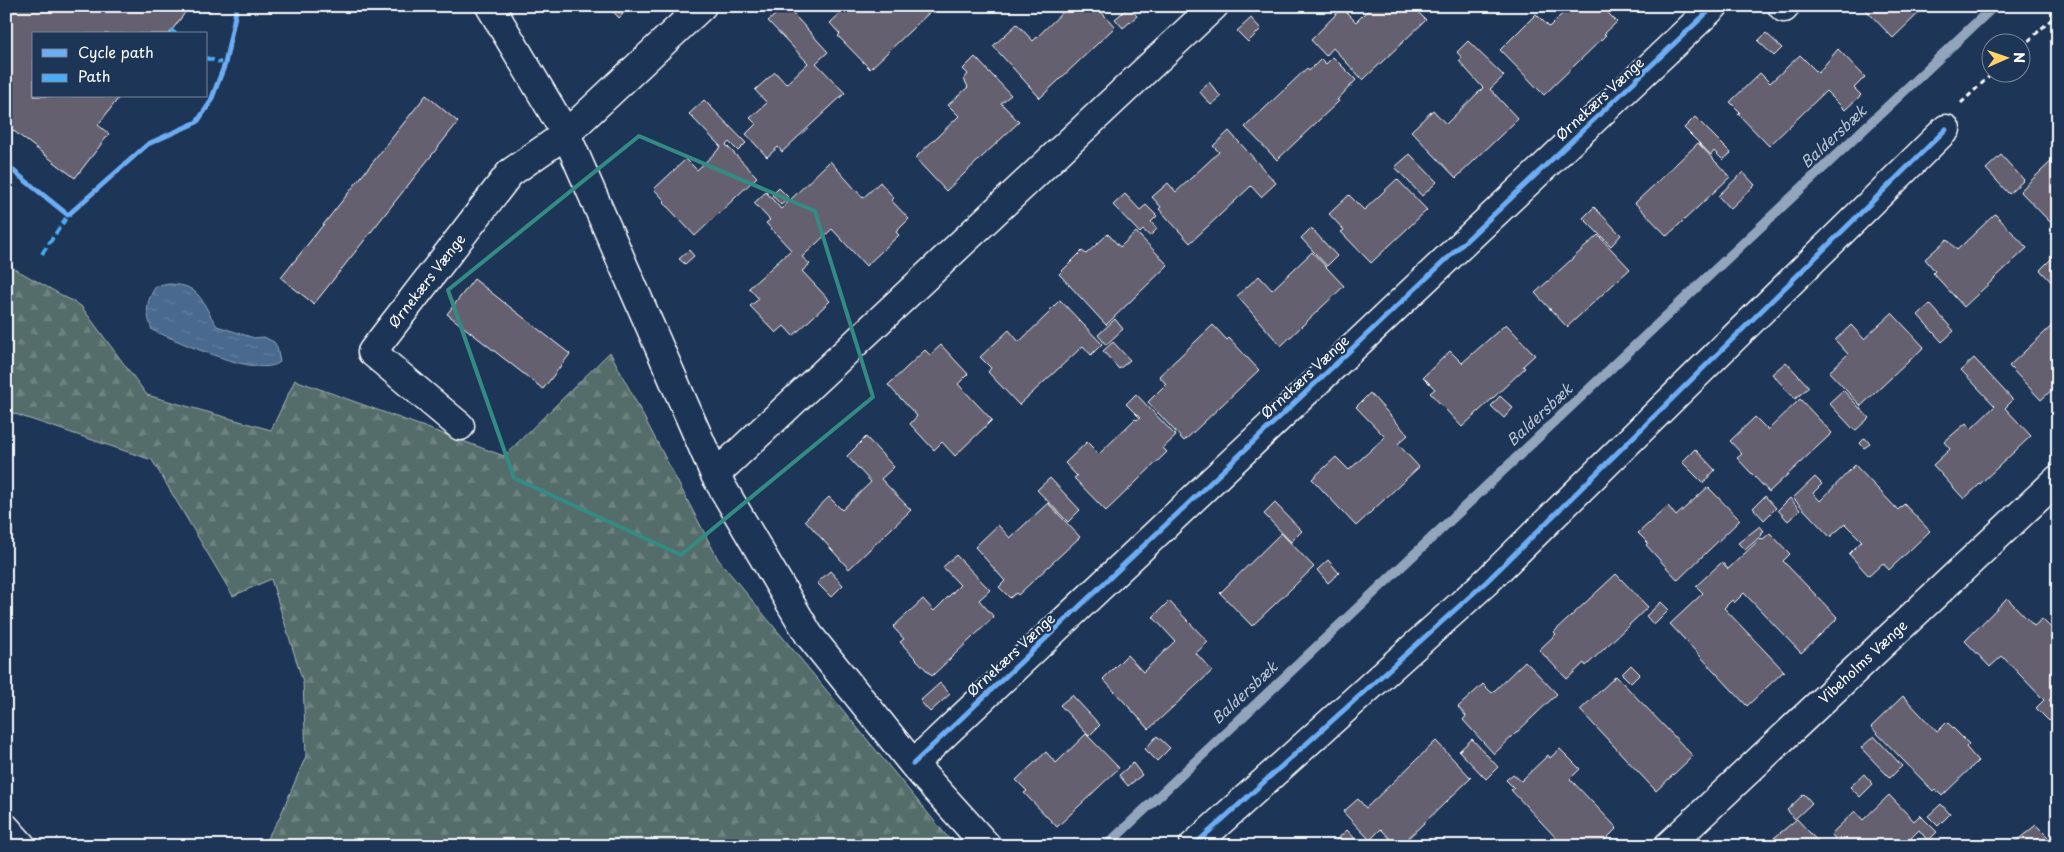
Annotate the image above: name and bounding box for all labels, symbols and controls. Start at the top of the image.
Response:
legend [32,32,208,98]
north arrow [1982,32,2032,82]
text: Cycle path [78,40,154,63]
street label: Ørnekærs Vænge [1551,52,1649,145]
text: N [2009,52,2030,63]
text: Path [78,64,110,87]
water label: Baldersbæk [1795,99,1872,173]
street label: Ørnekærs Vænge [383,229,470,332]
street label: Ørnekærs Vænge [1256,330,1354,423]
water label: Baldersbæk [1501,377,1578,451]
street label: Ørnekærs Vænge [962,608,1060,701]
street label: Vibeholms Vænge [1814,615,1912,708]
water label: Baldersbæk [1206,655,1283,729]

